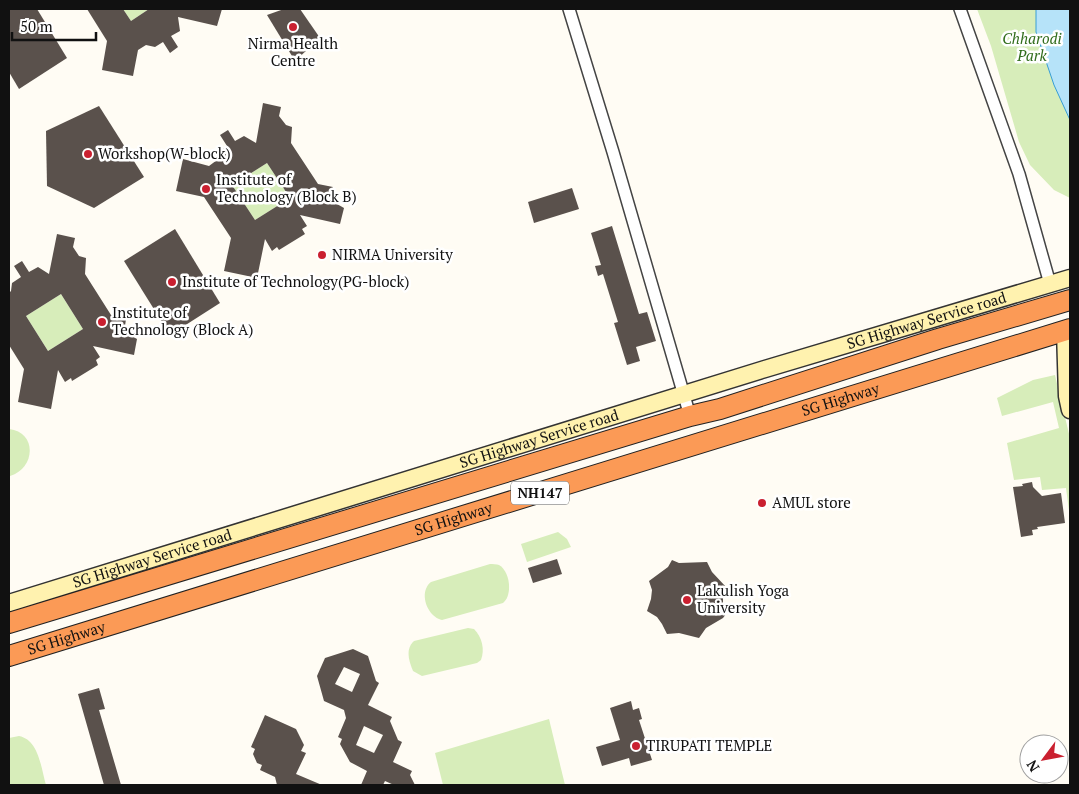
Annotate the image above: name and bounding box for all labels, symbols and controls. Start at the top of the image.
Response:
scale bar [12,10,96,42]
text: 50 m [20,16,53,36]
marker: Nirma Health Centre [287,21,299,33]
park label: Chharodi Park [1002,28,1063,65]
place label: Nirma Health Centre [248,33,338,70]
place label: Workshop(W-block) [98,143,231,163]
marker: Workshop(W-block) [82,148,94,160]
place label: Institute of Technology (Block B) [216,169,357,206]
marker: Institute of Technology (Block B) [200,183,212,195]
place label: NIRMA University [332,244,453,264]
marker: NIRMA University [316,249,328,261]
place label: Institute of Technology(PG-block) [182,271,409,291]
marker: Institute of Technology(PG-block) [166,276,178,288]
street label: SG Highway Service road [844,287,1008,353]
place label: Institute of Technology (Block A) [112,302,253,339]
marker: Institute of Technology (Block A) [96,316,108,328]
street label: SG Highway [799,377,882,420]
street label: SG Highway Service road [457,404,621,472]
road number: NH147 [511,482,569,504]
place label: AMUL store [772,492,851,512]
street label: SG Highway [412,497,495,539]
marker: AMUL store [756,497,768,509]
street label: SG Highway Service road [70,524,234,592]
place label: Lakulish Yoga University [697,580,790,617]
marker: Lakulish Yoga University [681,594,693,606]
street label: SG Highway [25,616,108,659]
north arrow [1019,734,1069,784]
place label: TIRUPATI TEMPLE [646,735,772,755]
marker: TIRUPATI TEMPLE [630,740,642,752]
text: N [1021,756,1043,776]

